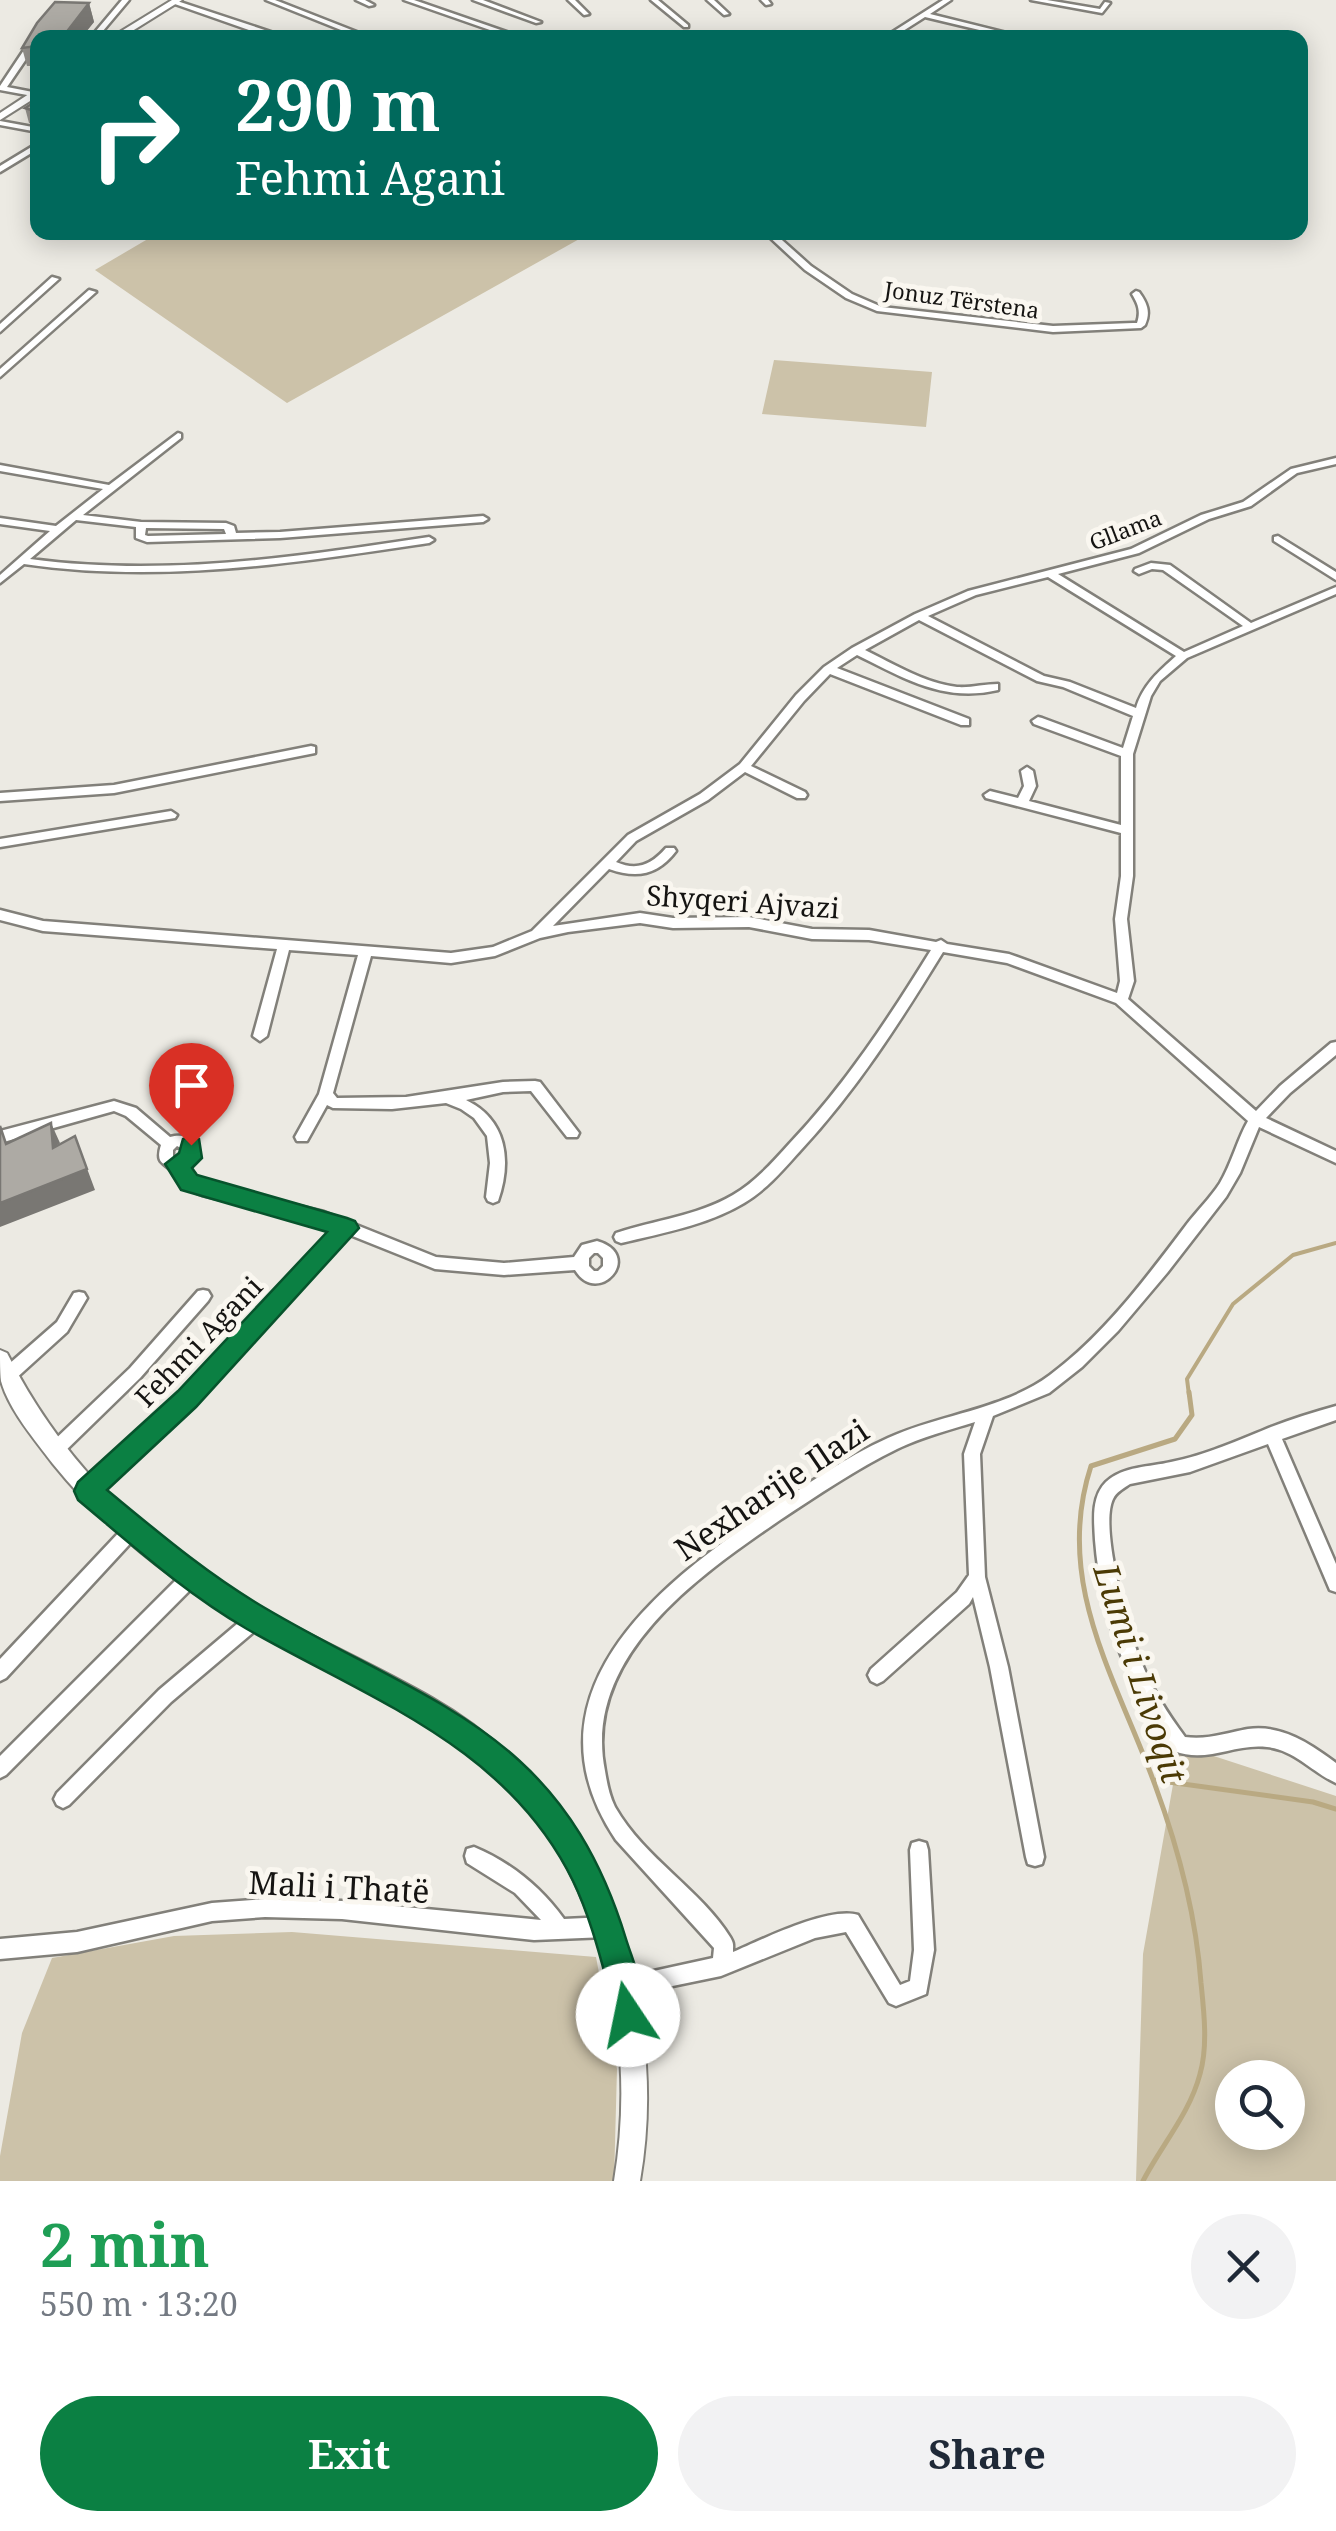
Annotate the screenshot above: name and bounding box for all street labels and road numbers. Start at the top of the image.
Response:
street label: Jonuz Tërstena [882,273,1041,325]
street label: Gllama [1085,502,1165,556]
street label: Shyqeri Ajvazi [645,875,841,927]
street label: Fehmi Agani [126,1267,270,1415]
street label: Nexharije Ilazi [666,1408,876,1570]
street label: Mali i Thatë [247,1860,431,1912]

